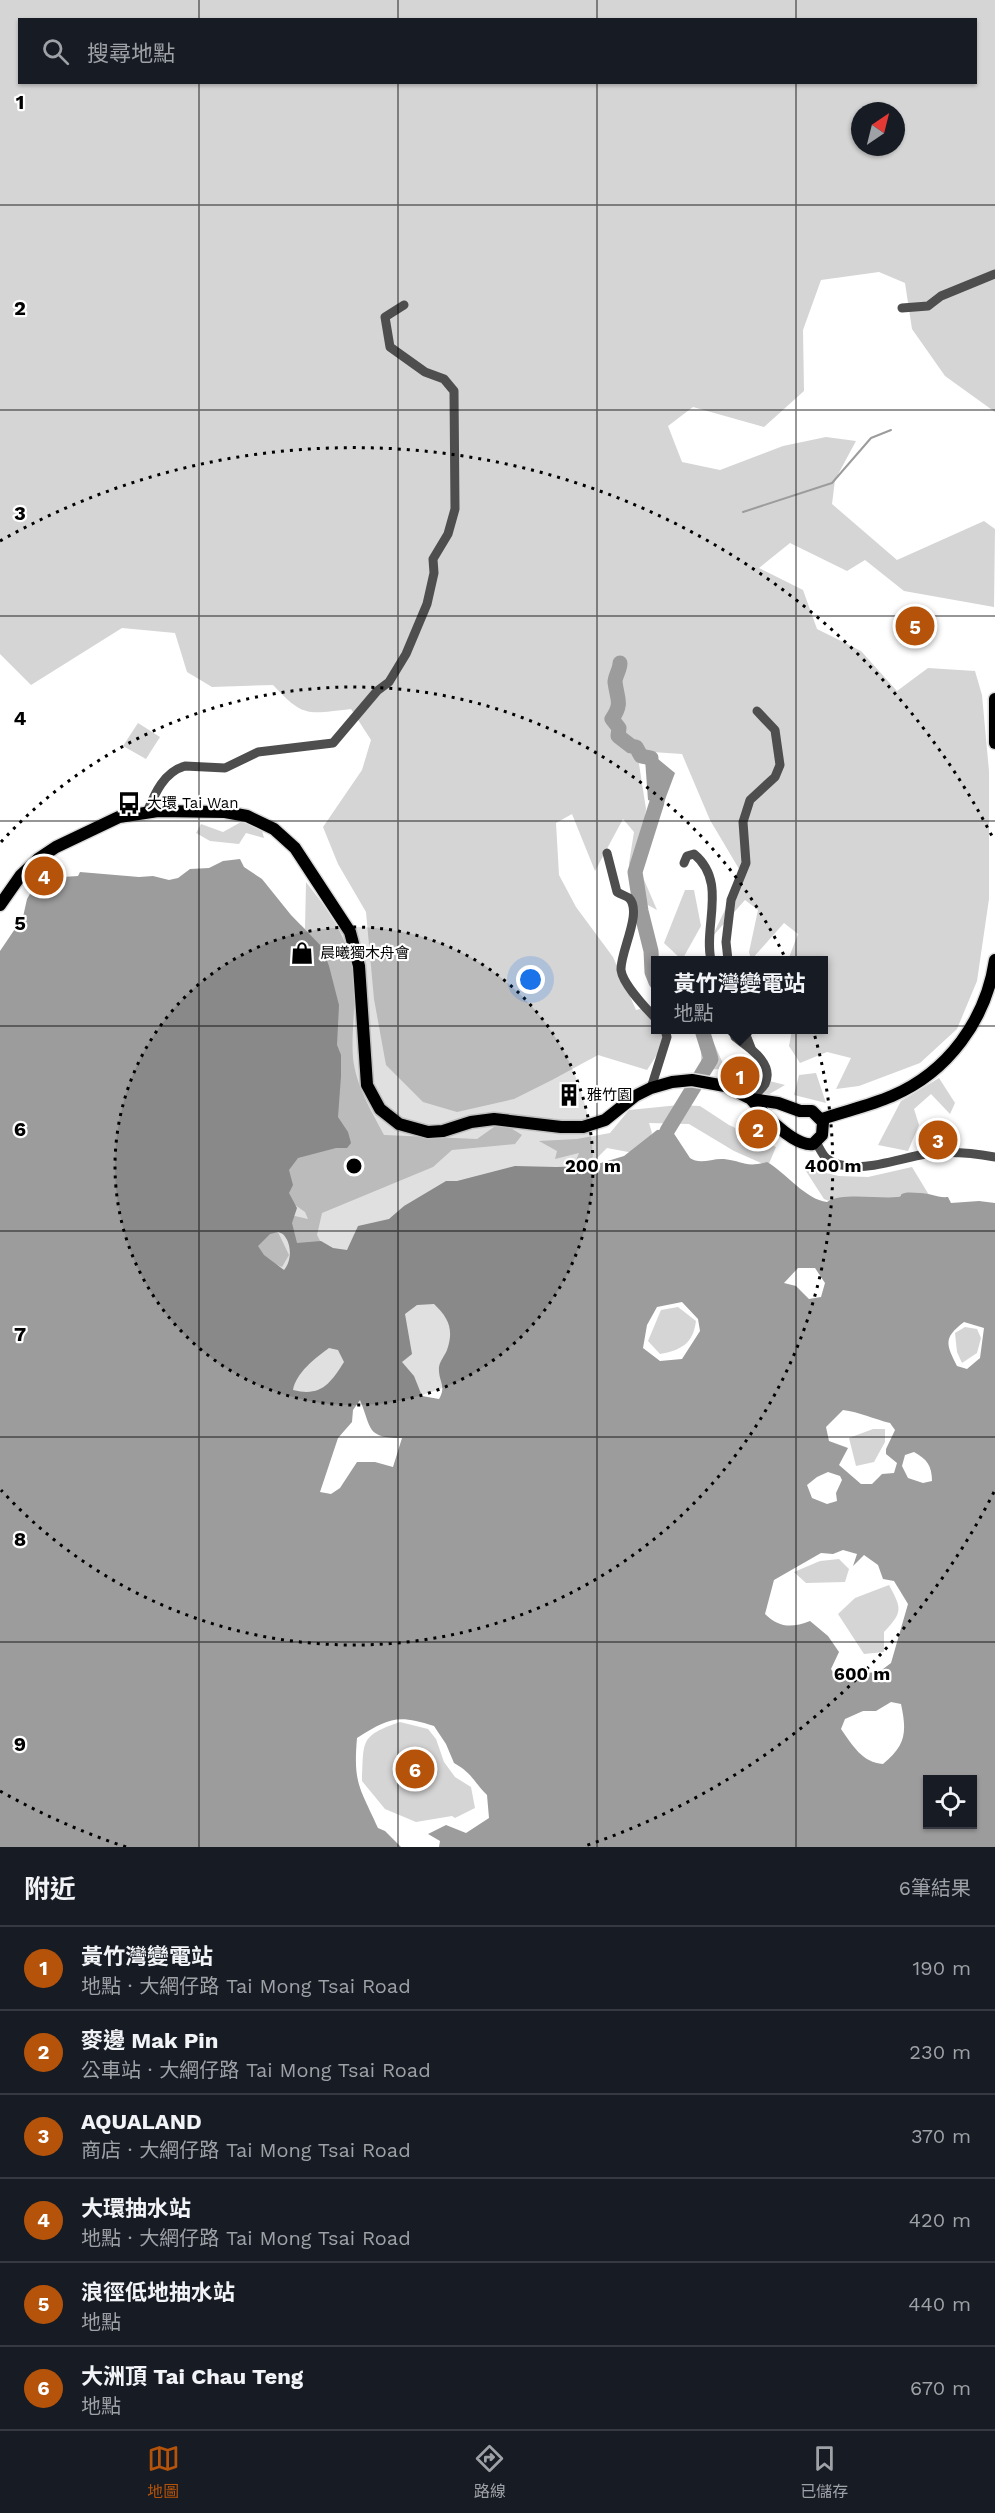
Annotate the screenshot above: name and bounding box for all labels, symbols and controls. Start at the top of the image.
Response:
search box [18,18,977,84]
icon: search [39,35,72,68]
text: 搜尋地點 [87,41,175,66]
text: 1 [16,90,24,114]
north arrow [851,102,905,156]
text: 2 [14,296,26,320]
text: 3 [14,501,26,525]
pin: 5 [896,604,934,648]
text: 4 [14,706,27,730]
bus stop icon: 大環 Tai Wan [116,790,142,816]
place label: 大環 Tai Wan [147,794,239,812]
pin: 4 [24,854,63,898]
text: 5 [14,911,26,935]
shop icon: 晨曦獨木舟會 [289,940,315,966]
place label: 晨曦獨木舟會 [320,944,410,962]
popup [651,956,828,1034]
your location [516,965,545,994]
text: 黃竹灣變電站 [673,971,806,996]
text: 地點 [673,1001,713,1025]
pin: 1 [720,1054,760,1098]
building icon: 雅竹園 [556,1082,582,1108]
place label: 雅竹園 [587,1086,632,1104]
pin: 2 [738,1106,777,1152]
text: 6 [14,1117,26,1141]
pin: 3 [918,1118,958,1162]
text: 200 m [565,1155,621,1176]
text: 400 m [805,1155,861,1176]
centre of rings [344,1156,364,1176]
text: 7 [14,1322,26,1346]
text: 8 [14,1527,26,1551]
text: 600 m [834,1663,890,1684]
text: 9 [14,1732,26,1756]
pin: 6 [396,1746,434,1792]
map controls [923,1775,977,1829]
button: locate [923,1775,977,1829]
text: 附近 [24,1874,76,1904]
text: 6筆結果 [899,1876,971,1900]
text: 黃竹灣變電站 [81,1944,213,1969]
text: 1 [39,1956,48,1980]
text: 190 m [913,1956,971,1980]
text: 地點 · 大網仔路 Tai Mong Tsai Road [81,1974,411,1998]
text: 麥邊 Mak Pin [81,2028,218,2053]
text: 2 [38,2040,49,2064]
text: 230 m [909,2040,971,2064]
text: 公車站 · 大網仔路 Tai Mong Tsai Road [81,2058,431,2082]
text: AQUALAND [81,2109,202,2134]
text: 3 [38,2124,49,2148]
text: 370 m [911,2124,971,2148]
text: 商店 · 大網仔路 Tai Mong Tsai Road [81,2138,411,2162]
text: 大環抽水站 [81,2196,191,2221]
text: 4 [37,2208,50,2232]
text: 420 m [909,2208,971,2232]
text: 地點 · 大網仔路 Tai Mong Tsai Road [81,2226,411,2250]
text: 浪徑低地抽水站 [81,2280,235,2305]
text: 5 [38,2292,49,2316]
text: 440 m [908,2292,971,2316]
text: 地點 [81,2310,121,2334]
text: 大洲頂 Tai Chau Teng [81,2364,303,2389]
text: 6 [37,2376,50,2400]
text: 670 m [910,2376,971,2400]
text: 地點 [81,2394,121,2418]
tab: 地圖 [147,2442,180,2502]
tab: 路線 [473,2442,506,2502]
tab: 已儲存 [800,2442,848,2502]

